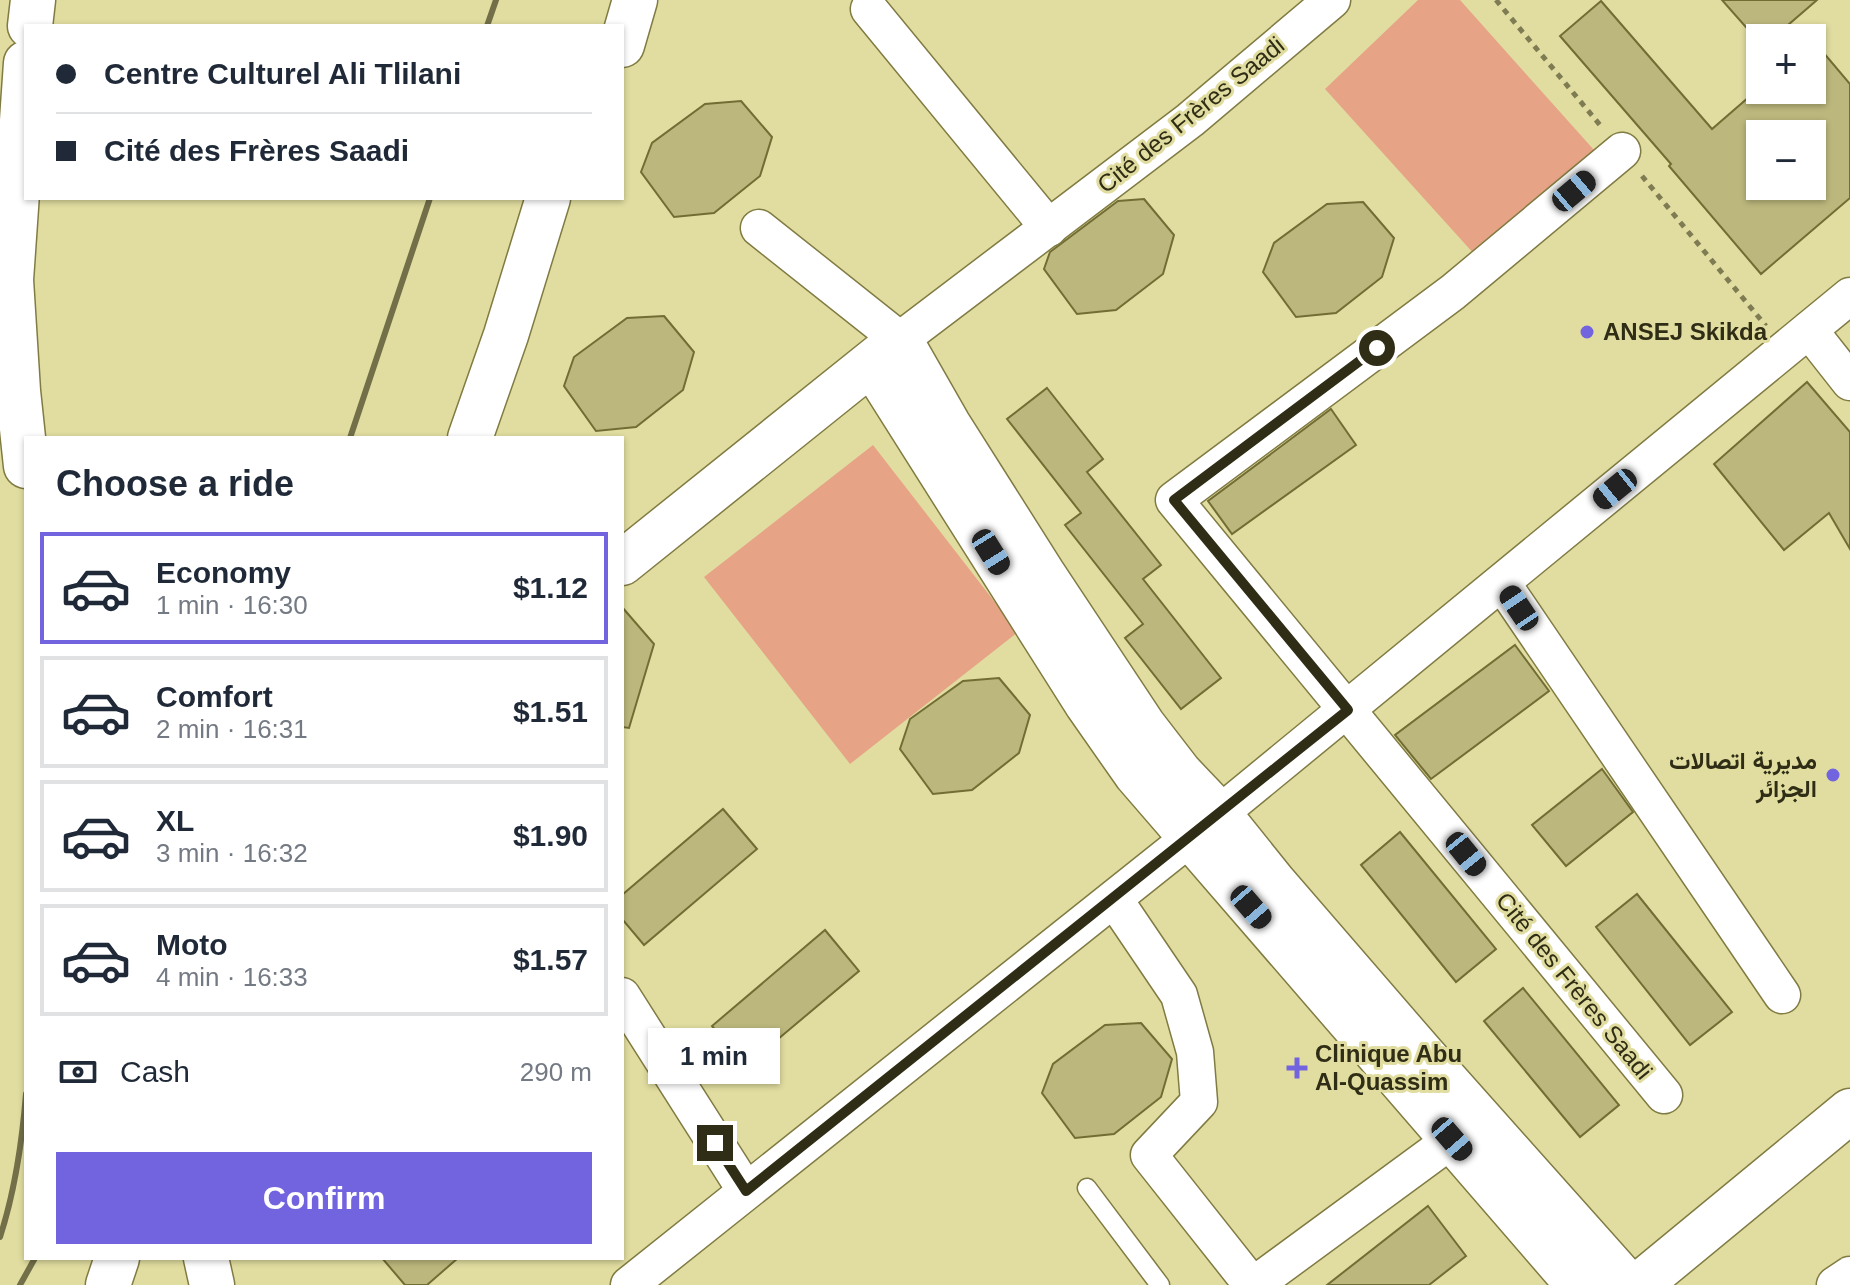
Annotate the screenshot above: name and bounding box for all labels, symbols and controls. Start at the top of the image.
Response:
map controls [1746,24,1826,200]
button: + [1746,24,1826,104]
street label: Cité des Frères Saadi [1092,31,1289,198]
text: Centre Culturel Ali Tlilani [104,57,461,90]
button: − [1746,120,1826,200]
text: Cité des Frères Saadi [104,134,409,167]
car [1548,166,1600,216]
place label: ANSEJ Skikda [1603,318,1768,345]
marker: ANSEJ Skikda [1578,323,1596,341]
route start [1359,330,1395,366]
text: Choose a ride [56,463,294,504]
car [1589,465,1641,513]
car [968,525,1014,579]
icon: car [60,552,132,624]
text: Economy [156,556,291,589]
text: $1.12 [513,571,588,604]
car [1496,581,1542,635]
text: 1 min · 16:30 [156,590,308,620]
icon: car [60,676,132,748]
text: Comfort [156,680,273,713]
text: $1.51 [513,695,588,728]
text: 2 min · 16:31 [156,714,308,744]
place label: مديرية اتصالات الجزائر [1669,747,1817,804]
marker: مديرية اتصالات الجزائر [1824,766,1842,784]
icon: car [60,800,132,872]
text: XL [156,804,194,837]
text: $1.90 [513,819,588,852]
car [1442,828,1490,880]
text: 3 min · 16:32 [156,838,308,868]
car [1226,881,1276,933]
street label: Cité des Frères Saadi [1491,887,1658,1084]
icon: car [60,924,132,996]
text: Moto [156,928,228,961]
text: $1.57 [513,943,588,976]
text: 4 min · 16:33 [156,962,308,992]
callout: 1 min [649,1027,781,1083]
place label: Clinique Abu Al-Quassim [1315,1040,1462,1095]
text: 1 min [680,1041,748,1071]
icon: cash [56,1050,100,1094]
text: Cash [120,1055,190,1088]
text: 290 m [520,1057,592,1087]
marker: Clinique Abu Al-Quassim [1286,1057,1308,1079]
car [1427,1113,1477,1165]
route end [697,1125,733,1161]
button: Confirm [56,1152,592,1244]

